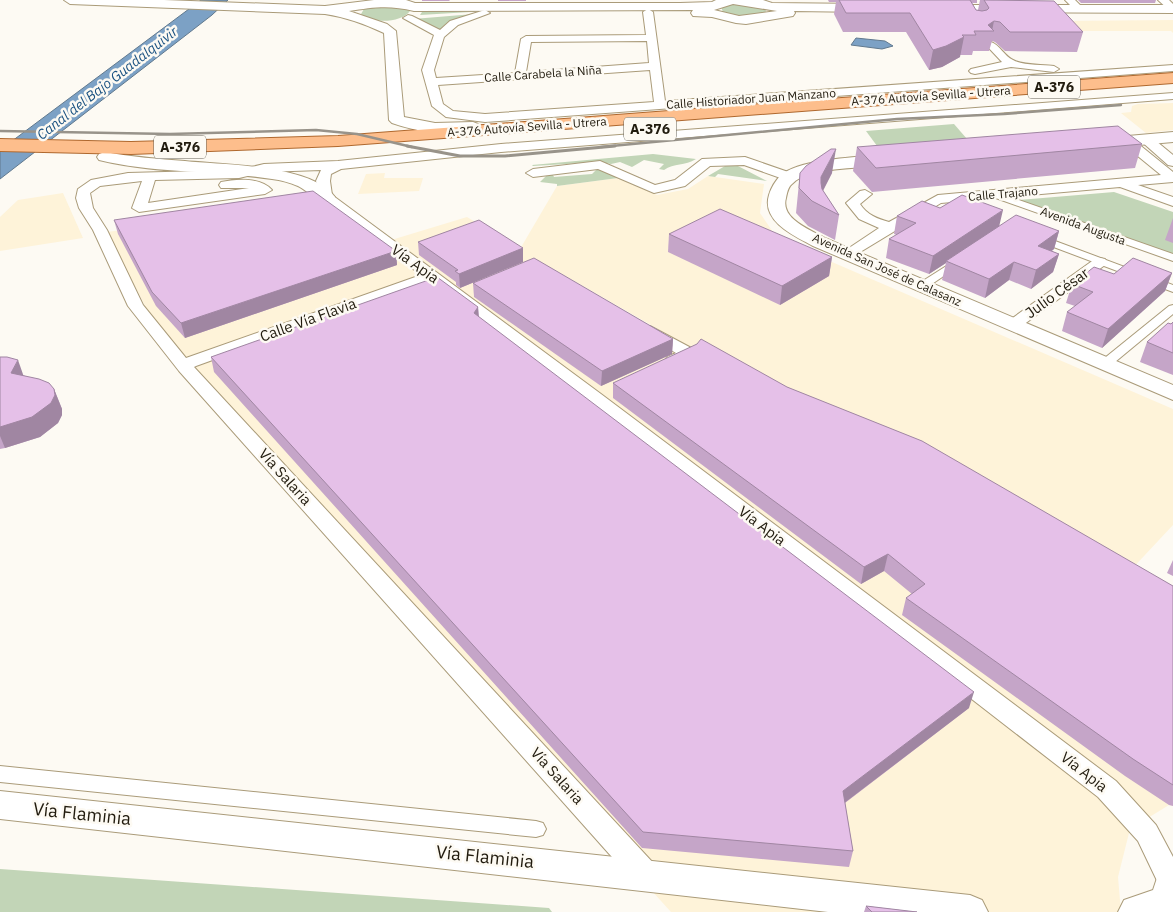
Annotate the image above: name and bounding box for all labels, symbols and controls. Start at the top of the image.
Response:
water label: Canal del Bajo Guadalquivir [33,22,182,144]
street label: Calle Carabela la Niña [484,62,603,85]
road number: A-376 [1028,75,1080,98]
street label: A-376 Autovía Sevilla - Utrera [851,82,1012,109]
street label: Calle Historiador Juan Manzano [666,85,837,112]
street label: A-376 Autovía Sevilla - Utrera [447,113,608,140]
road number: A-376 [624,118,676,140]
road number: A-376 [154,136,206,158]
street label: Calle Trajano [968,183,1039,204]
street label: Avenida Augusta [1038,203,1129,248]
street label: Avenida San José de Calasanz [810,230,964,309]
street label: Vía Apia [388,240,443,287]
street label: Julio César [1021,263,1093,322]
street label: Calle Vía Flavia [257,293,359,346]
street label: Vía Salaria [255,444,316,509]
street label: Vía Apia [735,502,790,550]
street label: Vía Salaria [527,743,588,808]
street label: Vía Apia [1057,747,1112,796]
street label: Vía Flaminia [32,797,133,830]
street label: Vía Flaminia [435,840,536,873]

